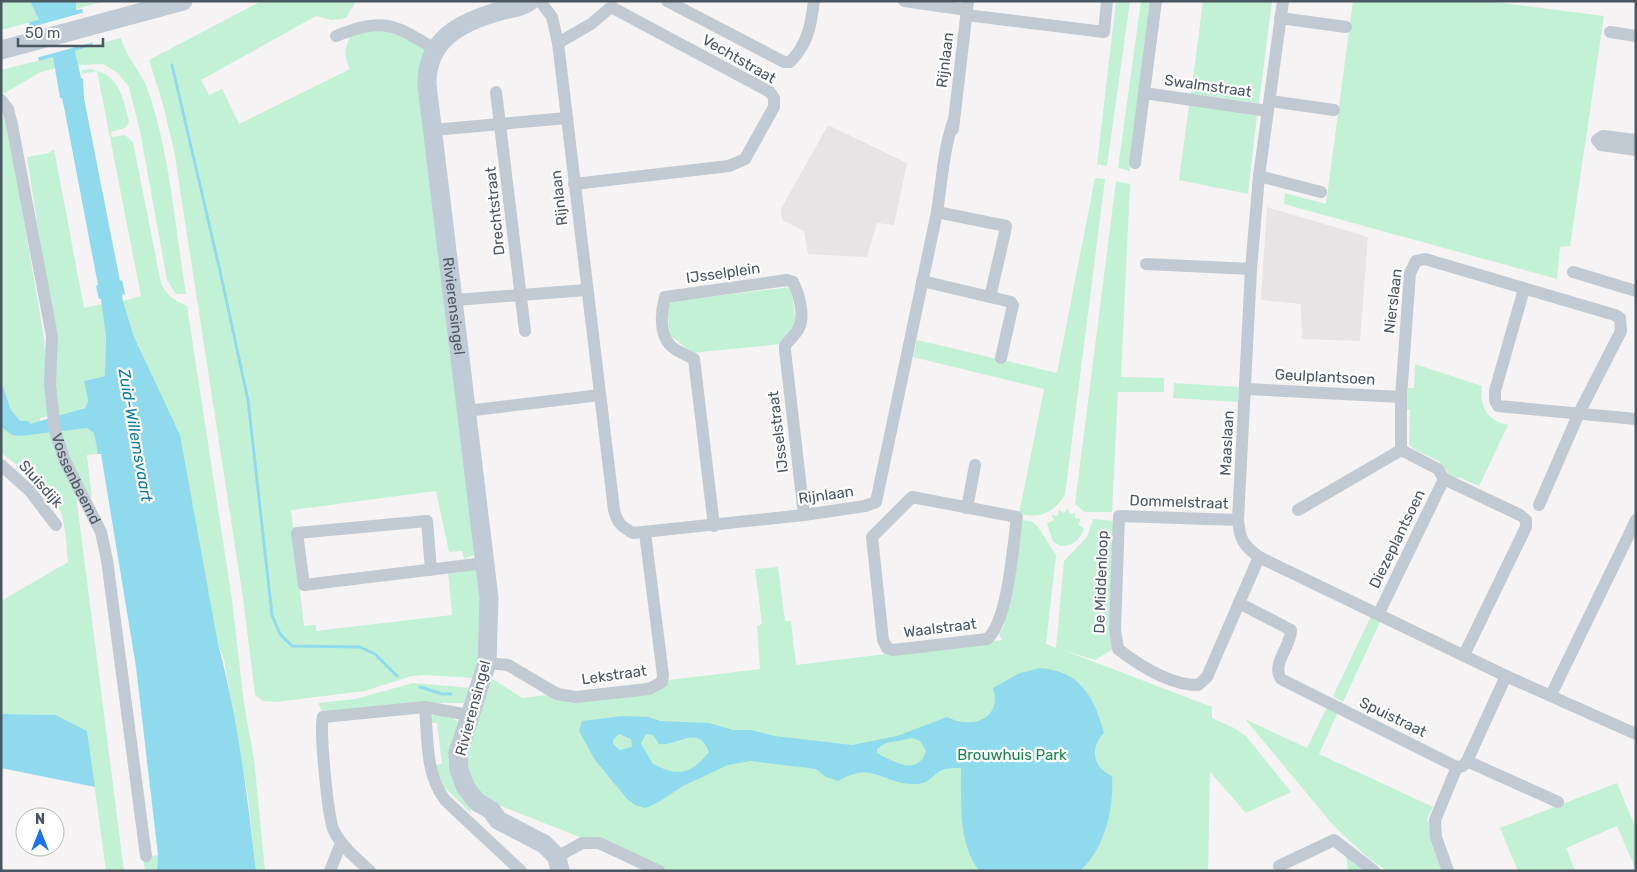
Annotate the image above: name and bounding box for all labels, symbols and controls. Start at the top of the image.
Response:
scale bar [18,15,102,47]
text: 50 m [25,24,60,42]
street label: Vechtstraat [699,31,779,87]
street label: Rijnlaan [933,31,957,89]
street label: Swalmstraat [1163,71,1253,101]
street label: Drechtstraat [481,166,509,256]
street label: Rijnlaan [547,169,571,227]
street label: Rivierensingel [439,256,469,356]
street label: IJsselplein [685,259,761,287]
street label: Nierslaan [1380,268,1406,334]
street label: Geulplantsoen [1274,365,1376,389]
water label: Zuid-Willemsvaart [114,366,157,504]
street label: IJsselstraat [764,390,792,474]
street label: Maaslaan [1216,410,1238,476]
street label: Vossenbeemd [47,431,105,527]
street label: Sluisdijk [15,457,67,512]
street label: Rijnlaan [797,482,855,508]
street label: Diezeplantsoen [1365,487,1429,591]
street label: Dommelstraat [1129,491,1229,513]
street label: De Middenloop [1090,530,1112,634]
street label: Waalstraat [903,615,978,641]
street label: Rivierensingel [452,658,494,758]
street label: Lekstraat [580,661,648,688]
street label: Spuistraat [1357,693,1430,741]
park label: Brouwhuis Park [957,746,1067,764]
north arrow [15,807,65,857]
text: N [35,811,45,828]

